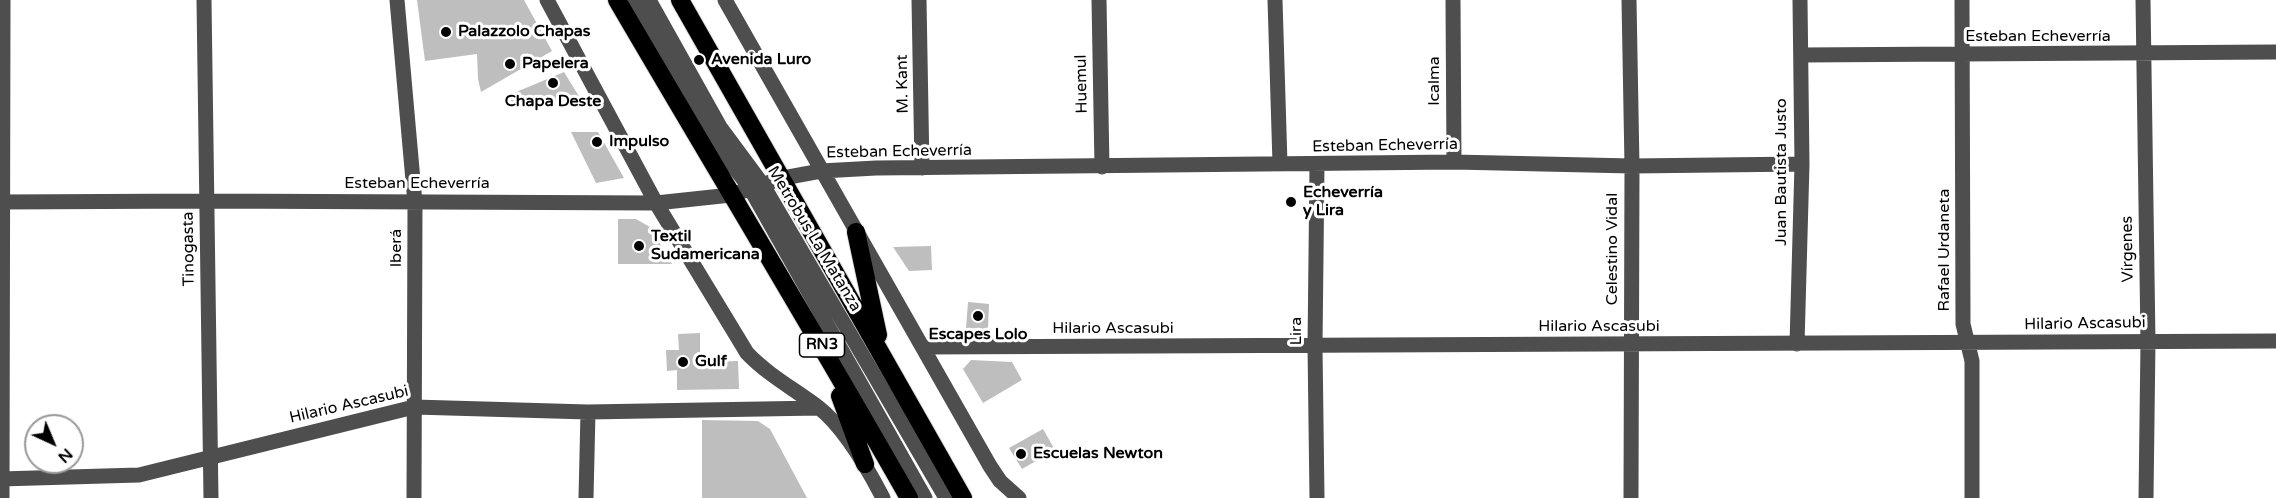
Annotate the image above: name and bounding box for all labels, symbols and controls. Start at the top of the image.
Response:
place label: Palazzolo Chapas [458,22,590,42]
marker: Palazzolo Chapas [439,25,453,39]
street label: Esteban Echeverría [1965,27,2111,47]
place label: Avenida Luro [711,50,811,70]
marker: Avenida Luro [692,53,706,67]
place label: Papelera [522,54,589,74]
street label: M. Kant [893,54,913,114]
street label: Huemul [1072,54,1092,114]
street label: Icalma [1425,56,1445,106]
marker: Papelera [503,57,517,71]
marker: Chapa Deste [546,76,560,90]
place label: Chapa Deste [505,92,601,112]
street label: Juan Bautista Justo [1772,98,1792,246]
place label: Impulso [609,132,669,152]
marker: Impulso [590,135,604,149]
street label: Esteban Echeverría [1312,135,1458,157]
street label: Esteban Echeverría [826,141,972,163]
street label: Metrobus La Matanza [763,163,865,315]
street label: Esteban Echeverría [344,174,490,194]
place label: Echeverría y Lira [1303,183,1383,221]
street label: Rafael Urdaneta [1935,189,1955,311]
street label: Celestino Vidal [1603,193,1623,305]
marker: Echeverría y Lira [1284,195,1298,209]
street label: Tinogasta [179,211,199,287]
street label: Vírgenes [2118,216,2138,282]
place label: Textil Sudamericana [651,227,760,265]
street label: Iberá [387,229,407,267]
marker: Textil Sudamericana [632,239,646,253]
marker: Escapes Lolo [971,309,985,323]
street label: Hilario Ascasubi [2024,313,2146,335]
street label: Lira [1287,317,1307,345]
street label: Hilario Ascasubi [1538,317,1660,337]
street label: Hilario Ascasubi [1052,319,1174,339]
place label: Escapes Lolo [929,325,1027,345]
road number: RN3 [800,333,844,357]
place label: Gulf [695,352,727,372]
marker: Gulf [676,355,690,369]
street label: Hilario Ascasubi [288,382,410,428]
north arrow [24,414,84,474]
text: N [54,444,77,467]
place label: Escuelas Newton [1033,444,1163,464]
marker: Escuelas Newton [1014,447,1028,461]

